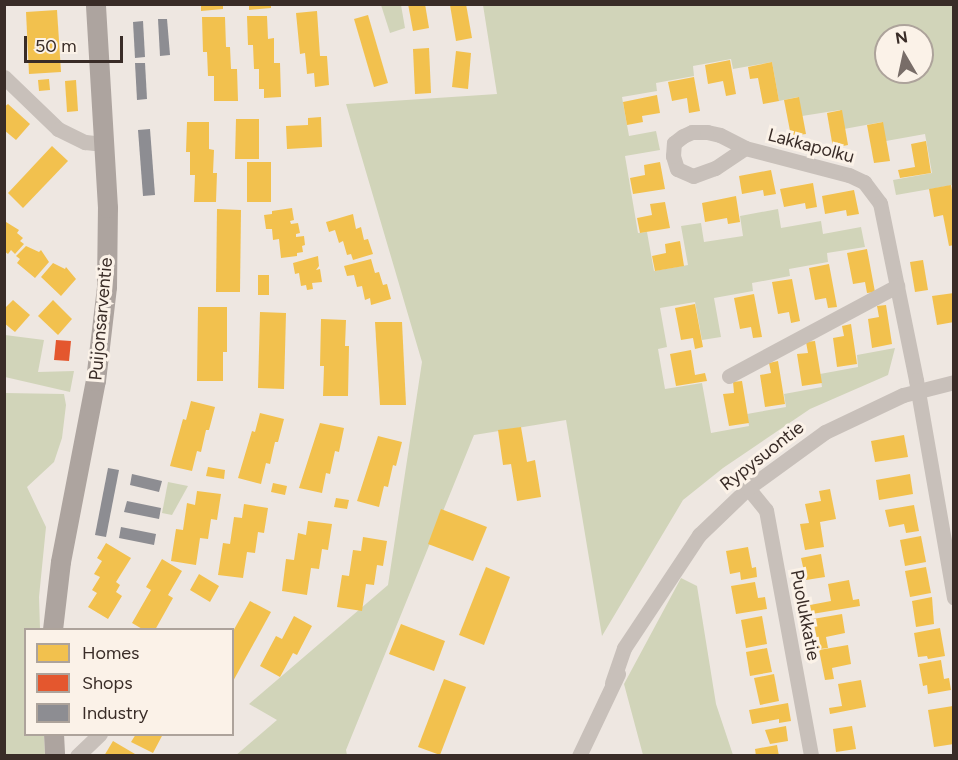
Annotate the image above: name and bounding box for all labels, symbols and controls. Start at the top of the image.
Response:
scale bar [27,24,126,62]
north arrow [874,24,934,84]
text: N [894,27,909,48]
text: 50 m [35,35,77,57]
street label: Lakkapolku [765,124,857,168]
street label: Puijonsarventie [85,257,117,381]
street label: Rypysuontie [716,417,808,495]
street label: Puolukkatie [786,568,824,662]
legend [24,628,234,736]
text: Homes [82,642,140,664]
text: Shops [82,672,133,694]
text: Industry [82,702,148,724]

